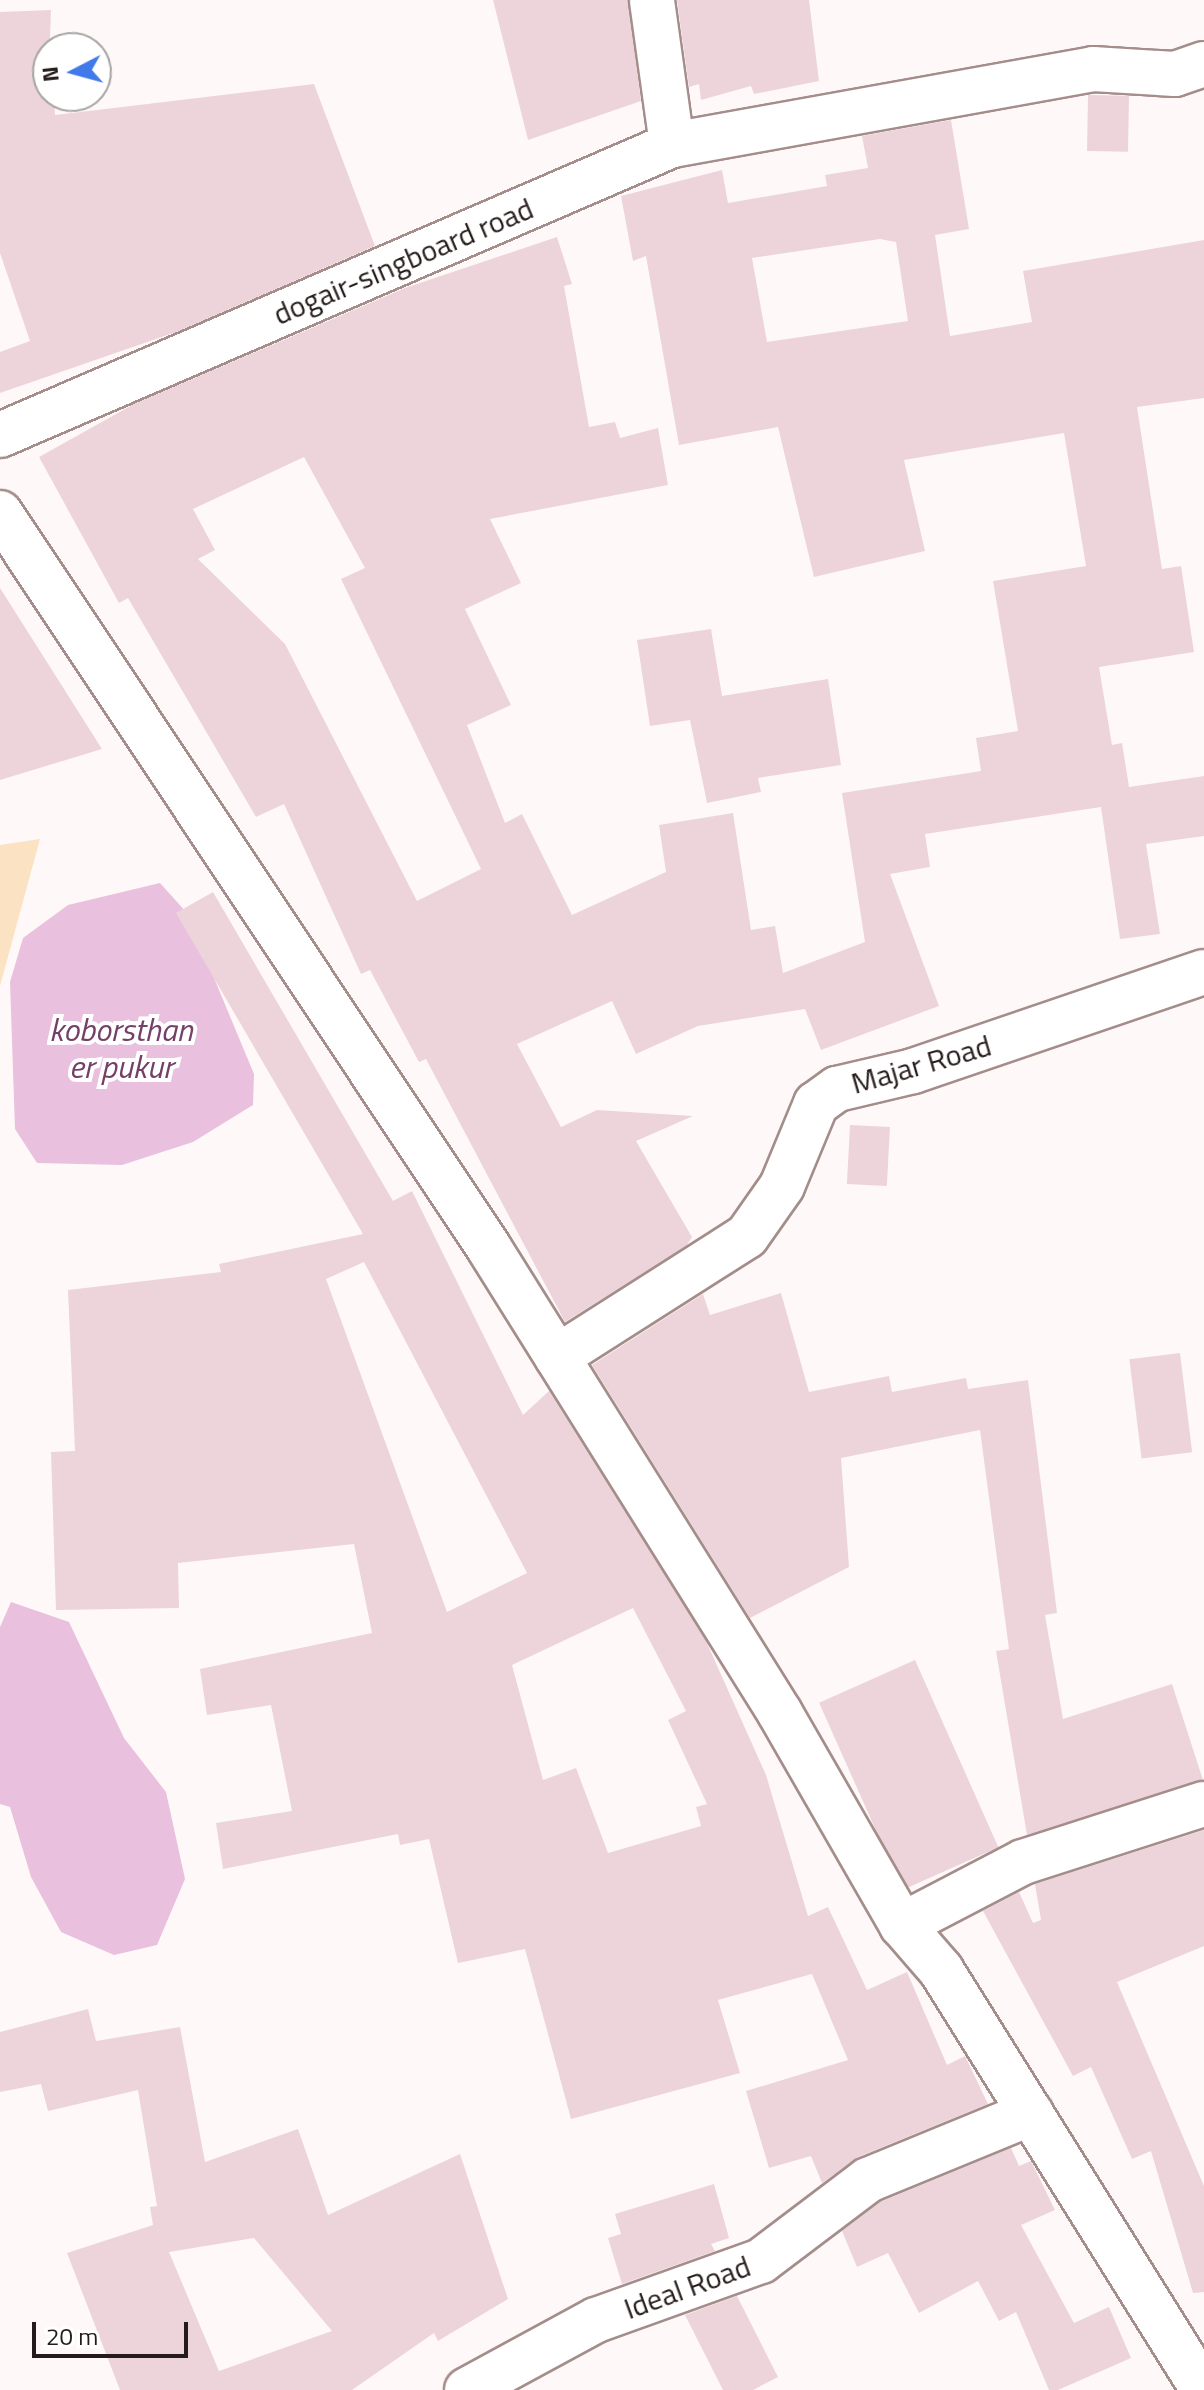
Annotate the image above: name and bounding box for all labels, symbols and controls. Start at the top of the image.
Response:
north arrow [32,32,112,112]
text: N [32,65,68,84]
street label: dogair-singboard road [268,190,538,332]
water label: koborsthan er pukur [49,1011,193,1086]
street label: Majar Road [847,1027,995,1101]
street label: Ideal Road [619,2248,755,2326]
scale bar [36,2306,192,2356]
text: 20 m [46,2318,98,2354]

